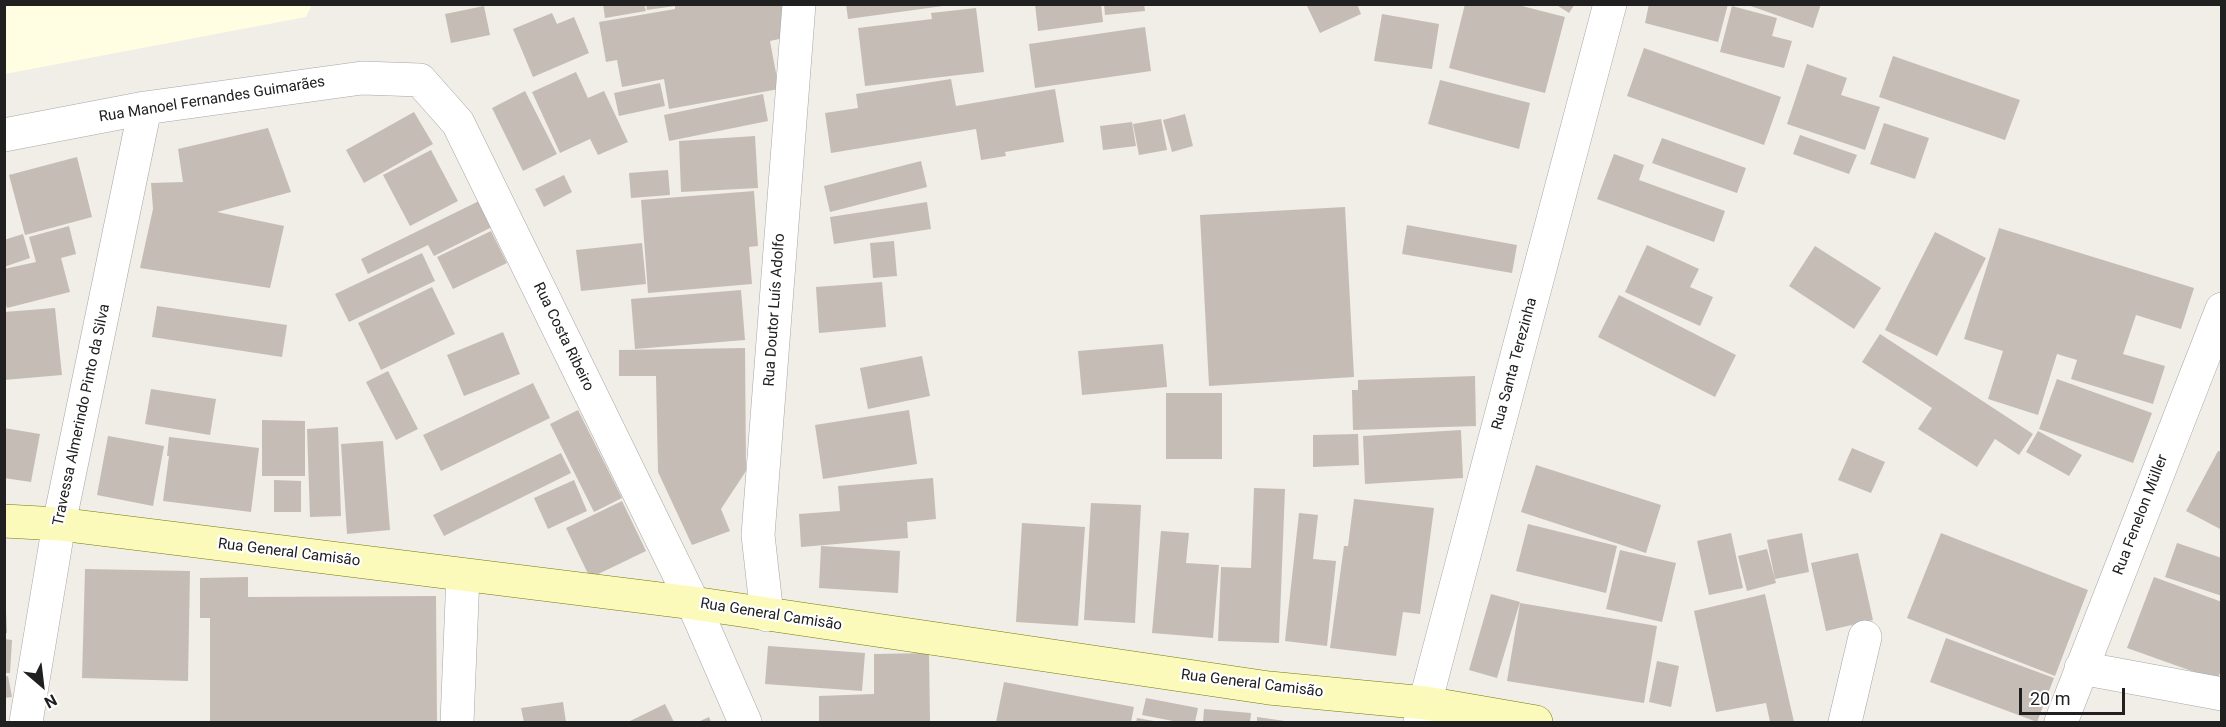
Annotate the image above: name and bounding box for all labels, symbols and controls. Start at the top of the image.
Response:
street label: Rua Manoel Fernandes Guimarães [98,73,326,127]
street label: Rua Doutor Luís Adolfo [761,233,789,387]
street label: Rua Costa Ribeiro [529,280,597,394]
street label: Rua Santa Terezinha [1489,296,1541,432]
street label: Travessa Almerindo Pinto da Silva [50,302,114,528]
street label: Rua Fenelon Müller [2110,452,2172,578]
street label: Rua General Camisão [217,535,361,571]
street label: Rua General Camisão [699,595,843,635]
north arrow [12,655,72,715]
street label: Rua General Camisão [1180,666,1324,702]
scale bar [2022,676,2128,714]
text: 20 m [2030,688,2070,709]
text: N [41,690,60,712]

